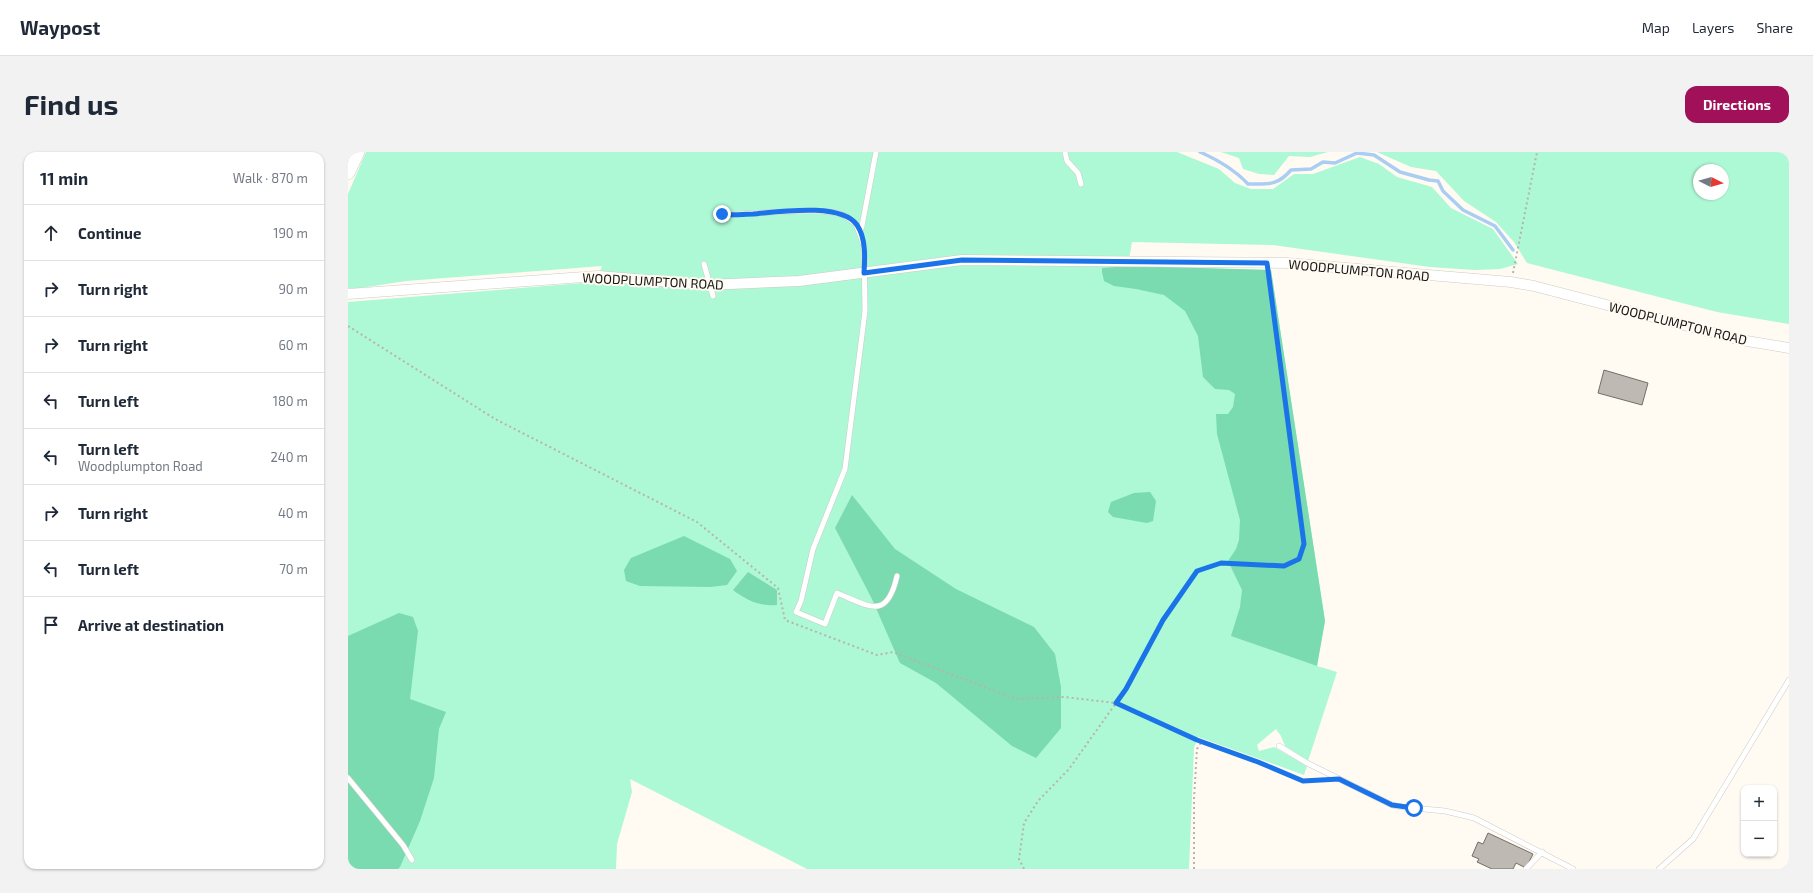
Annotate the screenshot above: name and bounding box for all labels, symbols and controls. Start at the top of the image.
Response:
text: Waypost [20,16,100,39]
text: Map [1642,19,1670,36]
text: Layers [1692,19,1734,36]
text: Share [1756,19,1793,36]
button: Directions [1685,86,1789,123]
text: Find us [24,87,118,121]
north arrow [1693,164,1729,200]
text: 11 min [40,168,88,188]
text: Walk · 870 m [233,170,308,186]
route end [713,205,731,223]
icon: ahead [40,222,62,244]
text: Continue [78,224,141,242]
text: 190 m [273,225,308,241]
street label: WOODPLUMPTON ROAD [1288,256,1430,284]
street label: WOODPLUMPTON ROAD [582,269,724,293]
icon: right [40,278,62,300]
text: Turn right [78,280,148,298]
text: 90 m [278,281,308,297]
street label: WOODPLUMPTON ROAD [1607,298,1749,348]
icon: right [40,334,62,356]
text: Turn right [78,336,148,354]
text: 60 m [278,337,308,353]
icon: left [40,390,62,412]
text: Turn left [78,392,139,410]
text: 180 m [273,393,308,409]
text: Turn left [78,440,139,458]
icon: left [40,446,62,468]
text: 240 m [271,449,308,465]
text: Woodplumpton Road [78,458,203,474]
icon: right [40,502,62,524]
text: Turn right [78,504,148,522]
text: 40 m [278,505,308,521]
icon: left [40,558,62,580]
text: Turn left [78,560,139,578]
text: 70 m [279,561,308,577]
icon: arrive [40,614,62,636]
text: Arrive at destination [78,616,224,634]
map controls [1741,785,1777,857]
button: + [1741,785,1777,821]
route start [1405,799,1423,817]
button: − [1741,821,1777,857]

